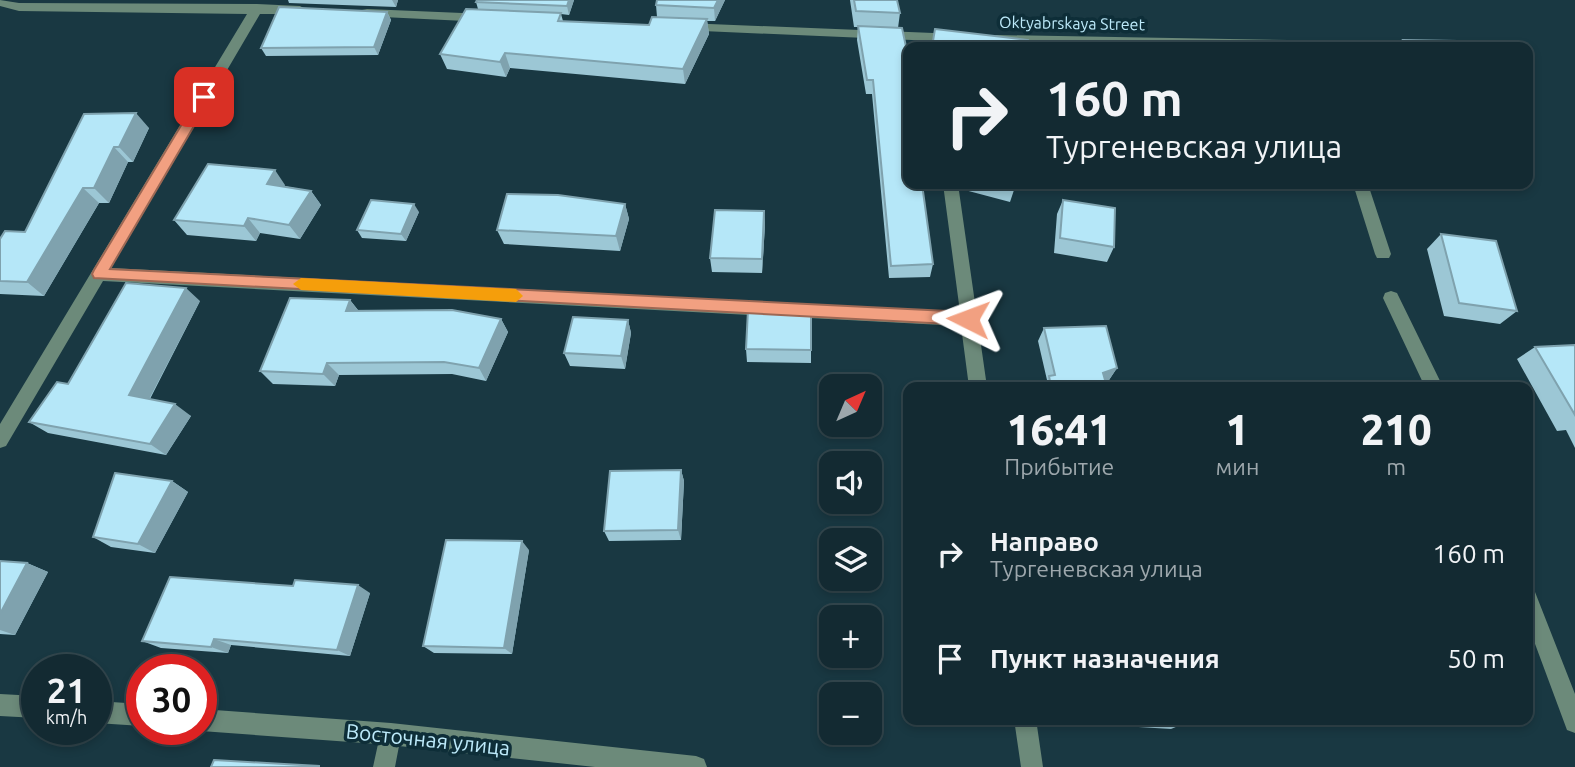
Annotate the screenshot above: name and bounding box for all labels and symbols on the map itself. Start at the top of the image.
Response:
street label: Oktyabrskaya Street [999,13,1146,33]
pin [174,67,234,127]
position arrow [931,282,1005,356]
north arrow [819,374,882,438]
speed limit sign: 30 [126,654,217,745]
street label: Восточная улица [345,718,511,760]

